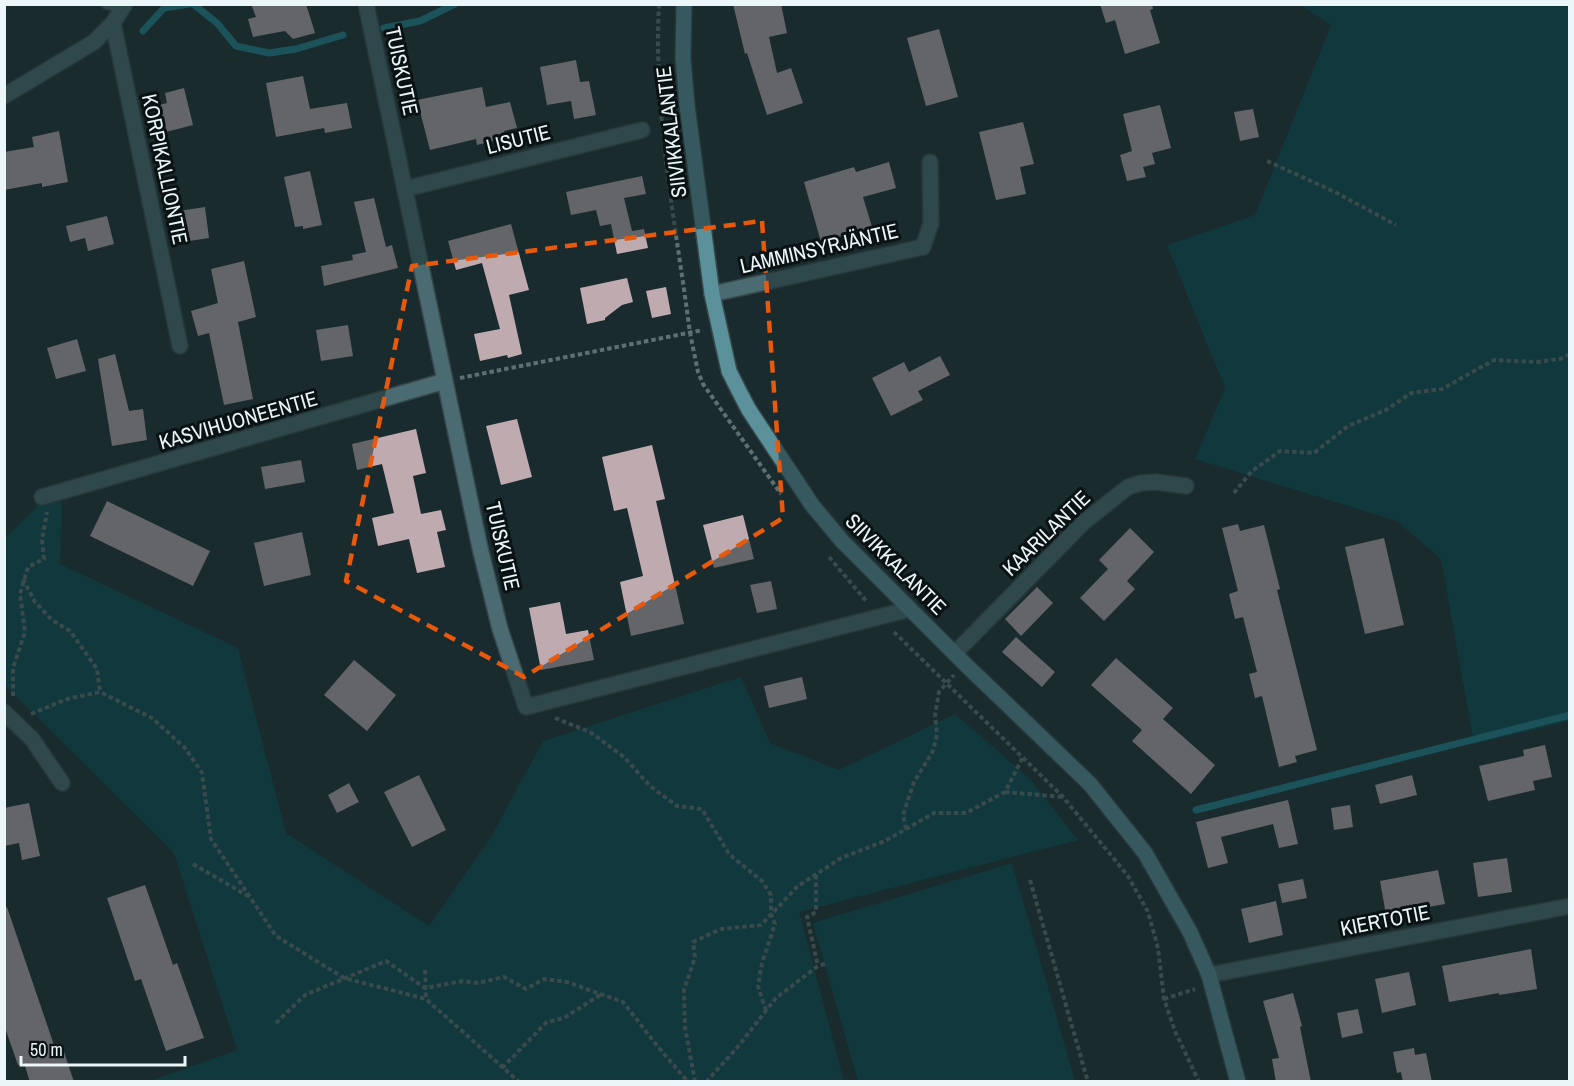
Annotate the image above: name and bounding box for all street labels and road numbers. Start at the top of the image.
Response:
street label: TUISKUTIE [378,24,426,118]
street label: SIIVIKKALANTIE [649,65,693,199]
street label: KORPIKALLIONTIE [135,91,195,247]
street label: LISUTIE [483,117,553,161]
street label: LAMMINSYRJÄNTIE [737,216,901,280]
street label: KASVIHUONEENTIE [155,384,321,456]
street label: KAARILANTIE [996,484,1096,582]
street label: TUISKUTIE [479,499,527,593]
street label: SIIVIKKALANTIE [839,507,953,621]
street label: KIERTOTIE [1338,897,1432,943]

